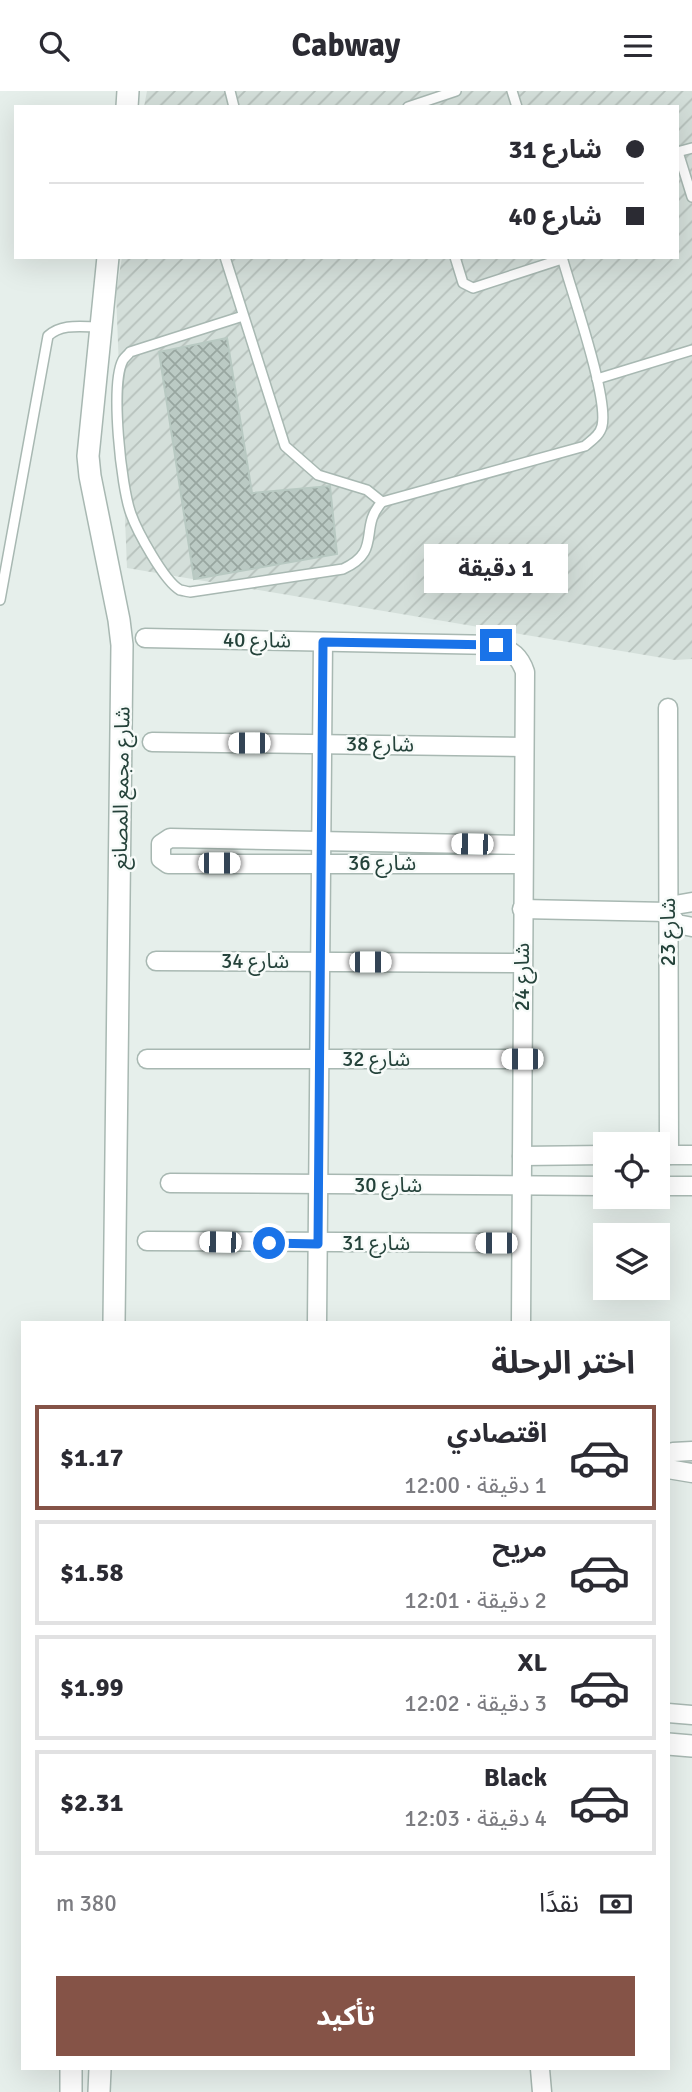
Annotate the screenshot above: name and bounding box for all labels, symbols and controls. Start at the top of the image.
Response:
text: Cabway [292,26,400,65]
icon: search [35,27,73,65]
icon: menu [619,27,657,65]
text: شارع 31 [508,134,602,166]
text: شارع 40 [508,201,602,233]
callout: 1 دقيقة [424,543,568,593]
text: 1 دقيقة [458,554,534,583]
street label: شارع 40 [223,626,291,656]
route end [480,629,512,661]
street label: شارع مجمع المصانع [107,706,137,870]
street label: شارع 38 [346,730,414,760]
car [229,733,271,754]
car [451,833,494,855]
street label: شارع 36 [348,850,416,878]
car [199,853,241,874]
street label: شارع 23 [655,898,683,966]
street label: شارع 24 [509,943,537,1011]
street label: شارع 34 [221,948,289,976]
car [350,952,392,973]
street label: شارع 32 [342,1046,410,1074]
car [502,1049,544,1070]
map controls [593,1132,670,1300]
button: locate [593,1132,670,1209]
street label: شارع 30 [354,1172,422,1200]
button: layers [593,1223,670,1300]
route start [253,1227,285,1259]
street label: شارع 31 [342,1230,410,1258]
car [199,1231,242,1253]
car [476,1233,518,1254]
text: اختر الرحلة [491,1343,635,1382]
text: اقتصادي [447,1418,547,1450]
icon: car [568,1426,631,1489]
text: $1.17 [60,1442,124,1474]
text: 1 دقيقة · 12:00 [404,1471,547,1500]
text: مريح [492,1533,547,1565]
icon: car [568,1541,631,1604]
text: $1.58 [60,1557,124,1589]
text: 2 دقيقة · 12:01 [404,1586,547,1615]
text: XL [517,1647,547,1679]
icon: car [568,1656,631,1719]
text: $1.99 [60,1672,124,1704]
text: 3 دقيقة · 12:02 [404,1689,547,1718]
text: Black [484,1762,547,1794]
icon: car [568,1771,631,1834]
text: $2.31 [60,1787,124,1819]
text: 4 دقيقة · 12:03 [404,1804,547,1833]
icon: cash [597,1885,635,1923]
text: نقدًا [539,1888,579,1920]
text: 380 m [56,1889,117,1918]
button: تأكيد [56,1976,635,2056]

